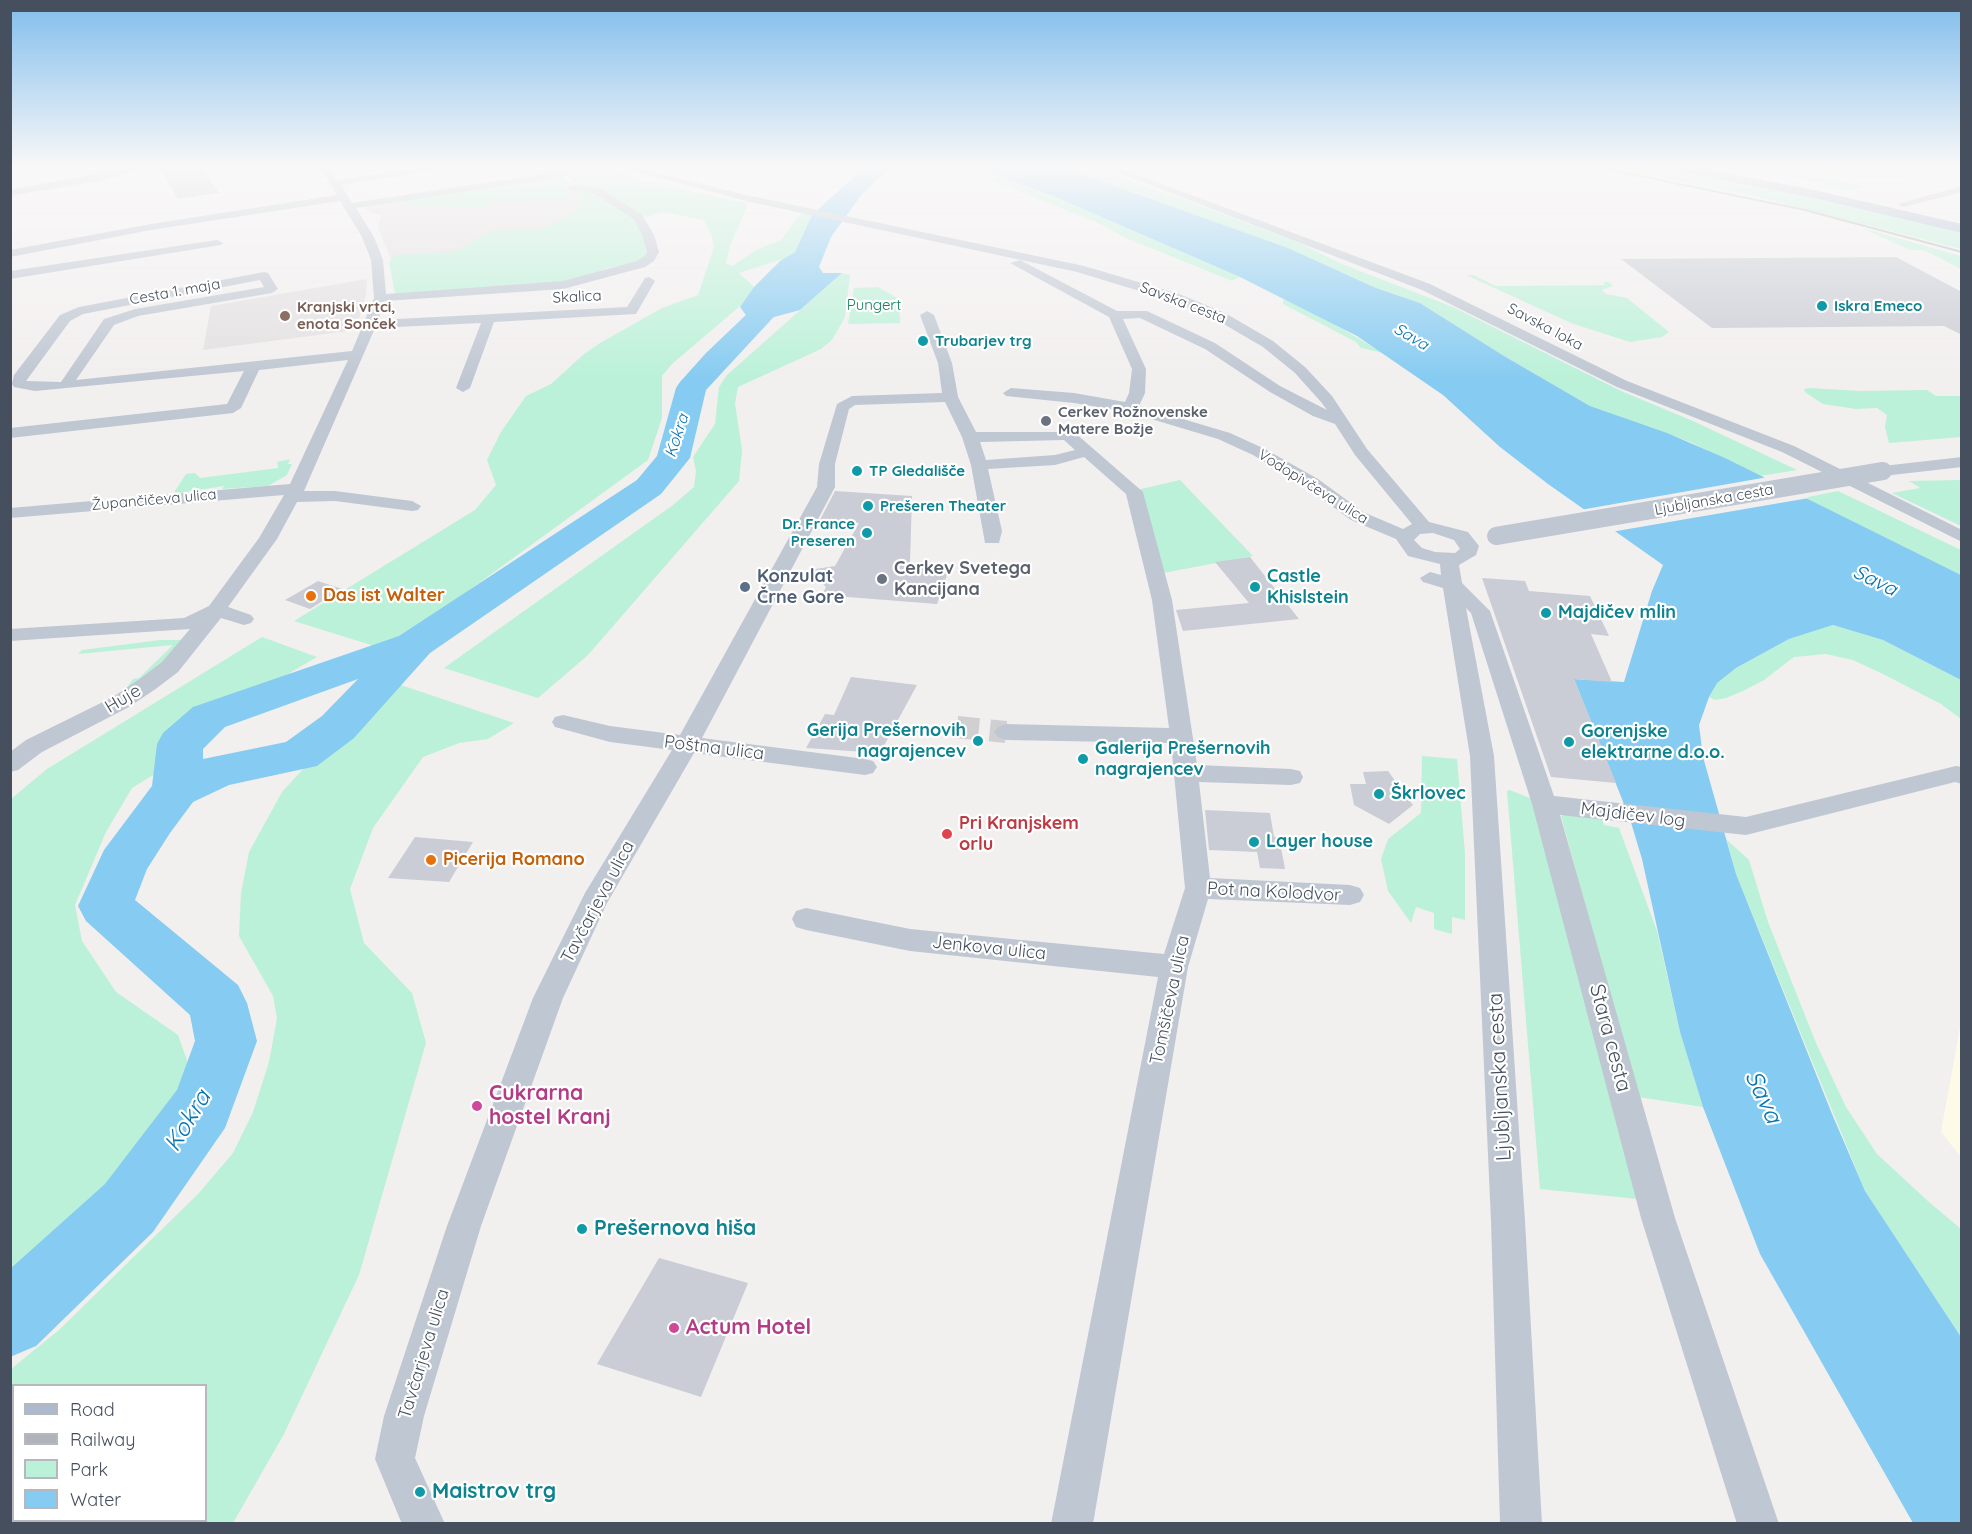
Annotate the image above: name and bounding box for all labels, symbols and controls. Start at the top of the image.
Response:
street label: Cesta 1. maja [128,275,222,309]
street label: Savska cesta [1137,278,1229,328]
street label: Skalica [552,287,602,307]
park label: Pungert [847,296,901,314]
place label: Iskra Emeco [1834,297,1922,315]
place label: Kranjski vrtci, enota Sonček [297,298,396,333]
marker: Iskra Emeco [1815,299,1829,313]
street label: Savska loka [1504,300,1586,354]
marker: Kranjski vrtci, enota Sonček [278,309,292,323]
water label: Sava [1390,319,1432,355]
place label: Trubarjev trg [935,332,1032,350]
marker: Trubarjev trg [916,334,930,348]
place label: Cerkev Rožnovenske Matere Božje [1058,403,1208,438]
water label: Kokra [661,412,693,460]
marker: Cerkev Rožnovenske Matere Božje [1039,414,1053,428]
street label: Vodopivčeva ulica [1255,446,1371,528]
place label: TP Gledališče [869,462,965,480]
marker: TP Gledališče [850,464,864,478]
street label: Ljubljanska cesta [1653,481,1775,519]
street label: Župančičeva ulica [91,486,217,514]
place label: Prešeren Theater [880,497,1006,515]
marker: Prešeren Theater [861,499,875,513]
place label: Dr. France Preseren [782,515,855,550]
marker: Dr. France Preseren [860,526,874,540]
place label: Cerkev Svetega Kancijana [894,558,1031,600]
water label: Sava [1849,560,1901,602]
place label: Konzulat Črne Gore [757,566,844,608]
place label: Castle Khislstein [1267,566,1349,608]
marker: Cerkev Svetega Kancijana [875,572,889,586]
marker: Konzulat Črne Gore [738,580,752,594]
marker: Castle Khislstein [1248,580,1262,594]
place label: Das ist Walter [323,585,445,607]
marker: Das ist Walter [304,589,318,603]
place label: Majdičev mlin [1558,602,1676,624]
marker: Majdičev mlin [1539,606,1553,620]
street label: Huje [101,680,145,718]
place label: Gerija Prešernovih nagrajencev [807,720,966,762]
place label: Gorenjske elektrarne d.o.o. [1581,721,1725,764]
street label: Poštna ulica [663,731,765,765]
marker: Gerija Prešernovih nagrajencev [971,734,985,748]
marker: Gorenjske elektrarne d.o.o. [1562,735,1576,749]
place label: Galerija Prešernovih nagrajencev [1095,738,1271,780]
marker: Galerija Prešernovih nagrajencev [1076,752,1090,766]
place label: Škrlovec [1391,783,1466,805]
marker: Škrlovec [1372,787,1386,801]
street label: Majdičev log [1579,798,1687,832]
place label: Pri Kranjskem orlu [959,813,1079,856]
marker: Pri Kranjskem orlu [940,827,954,841]
place label: Layer house [1266,831,1373,853]
marker: Layer house [1247,835,1261,849]
street label: Tavčarjeva ulica [557,837,639,967]
place label: Picerija Romano [443,849,585,871]
marker: Picerija Romano [424,853,438,867]
street label: Pot na Kolodvor [1206,878,1342,906]
street label: Jenkova ulica [931,931,1047,965]
street label: Tomšičeva ulica [1146,933,1194,1067]
street label: Stara cesta [1584,981,1636,1095]
street label: Ljubljanska cesta [1483,992,1517,1162]
water label: Sava [1738,1066,1788,1128]
place label: Cukrarna hostel Kranj [489,1081,611,1131]
water label: Kokra [159,1085,217,1157]
marker: Cukrarna hostel Kranj [470,1099,484,1113]
place label: Prešernova hiša [594,1216,756,1242]
marker: Prešernova hiša [575,1222,589,1236]
street label: Tavčarjeva ulica [394,1286,454,1422]
place label: Actum Hotel [686,1315,811,1341]
marker: Actum Hotel [667,1321,681,1335]
legend [12,1384,207,1522]
text: Road [70,1398,115,1421]
text: Railway [70,1428,136,1451]
text: Park [70,1458,108,1481]
place label: Maistrov trg [432,1479,556,1505]
marker: Maistrov trg [413,1485,427,1499]
text: Water [70,1488,121,1511]

